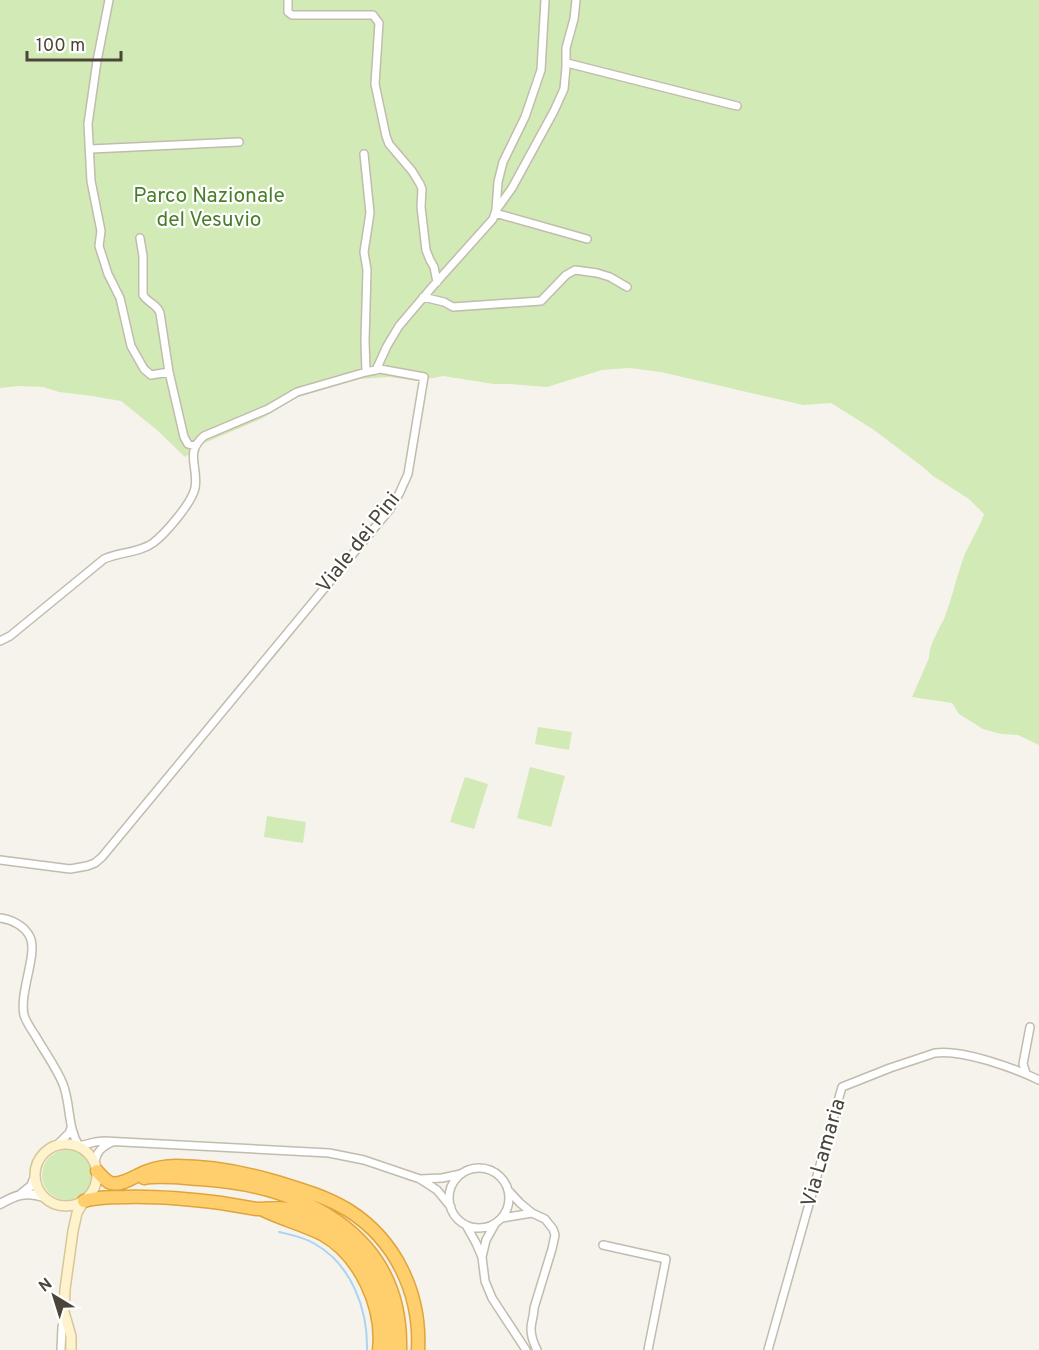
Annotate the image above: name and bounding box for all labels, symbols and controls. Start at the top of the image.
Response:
scale bar [27,24,122,62]
text: 100 m [36,35,85,58]
park label: Parco Nazionale del Vesuvio [133,183,285,234]
street label: Viale dei Pini [311,487,407,599]
street label: Via Lamaria [796,1096,852,1210]
north arrow [24,1266,84,1326]
text: N [35,1274,57,1297]

